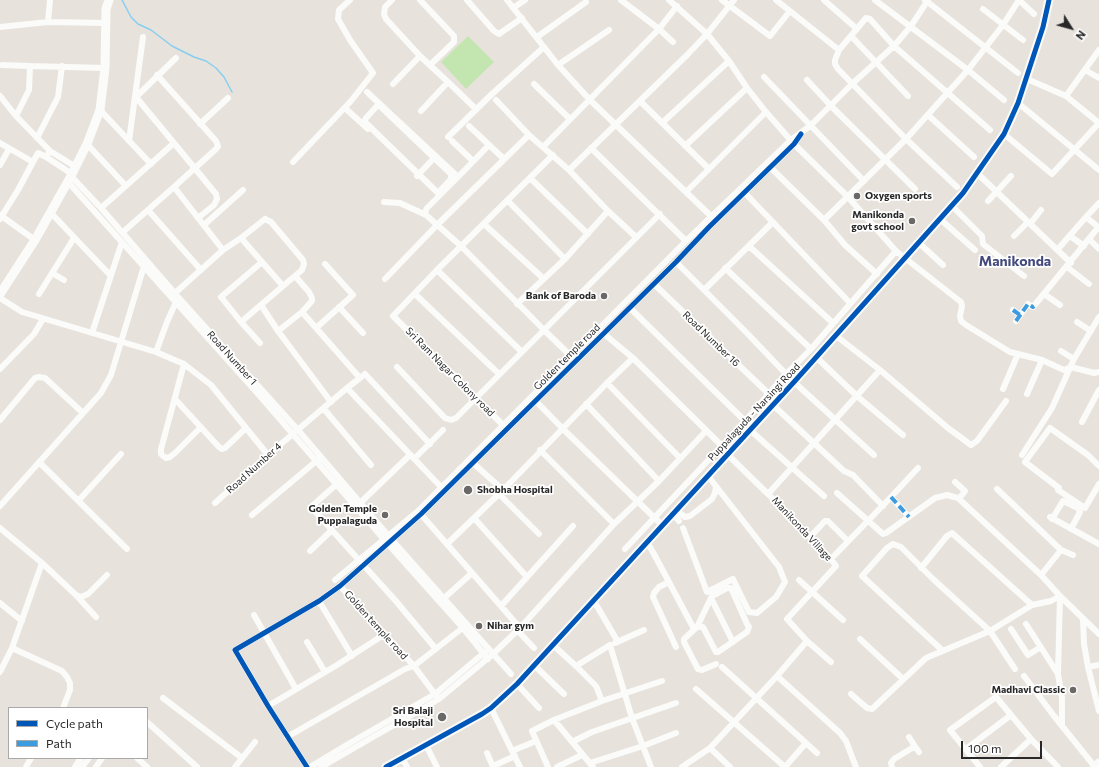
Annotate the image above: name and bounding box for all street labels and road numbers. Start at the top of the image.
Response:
street label: Road Number 16 [680,309,742,369]
street label: Golden temple road [531,321,603,393]
street label: Sri Ram Nagar Colony road [403,325,497,419]
street label: Road Number 1 [205,329,259,387]
street label: Puppalaguda - Narsingi Road [705,361,803,463]
street label: Road Number 4 [224,440,284,496]
street label: Manikonda Village [769,494,835,564]
street label: Golden temple road [342,588,410,662]

